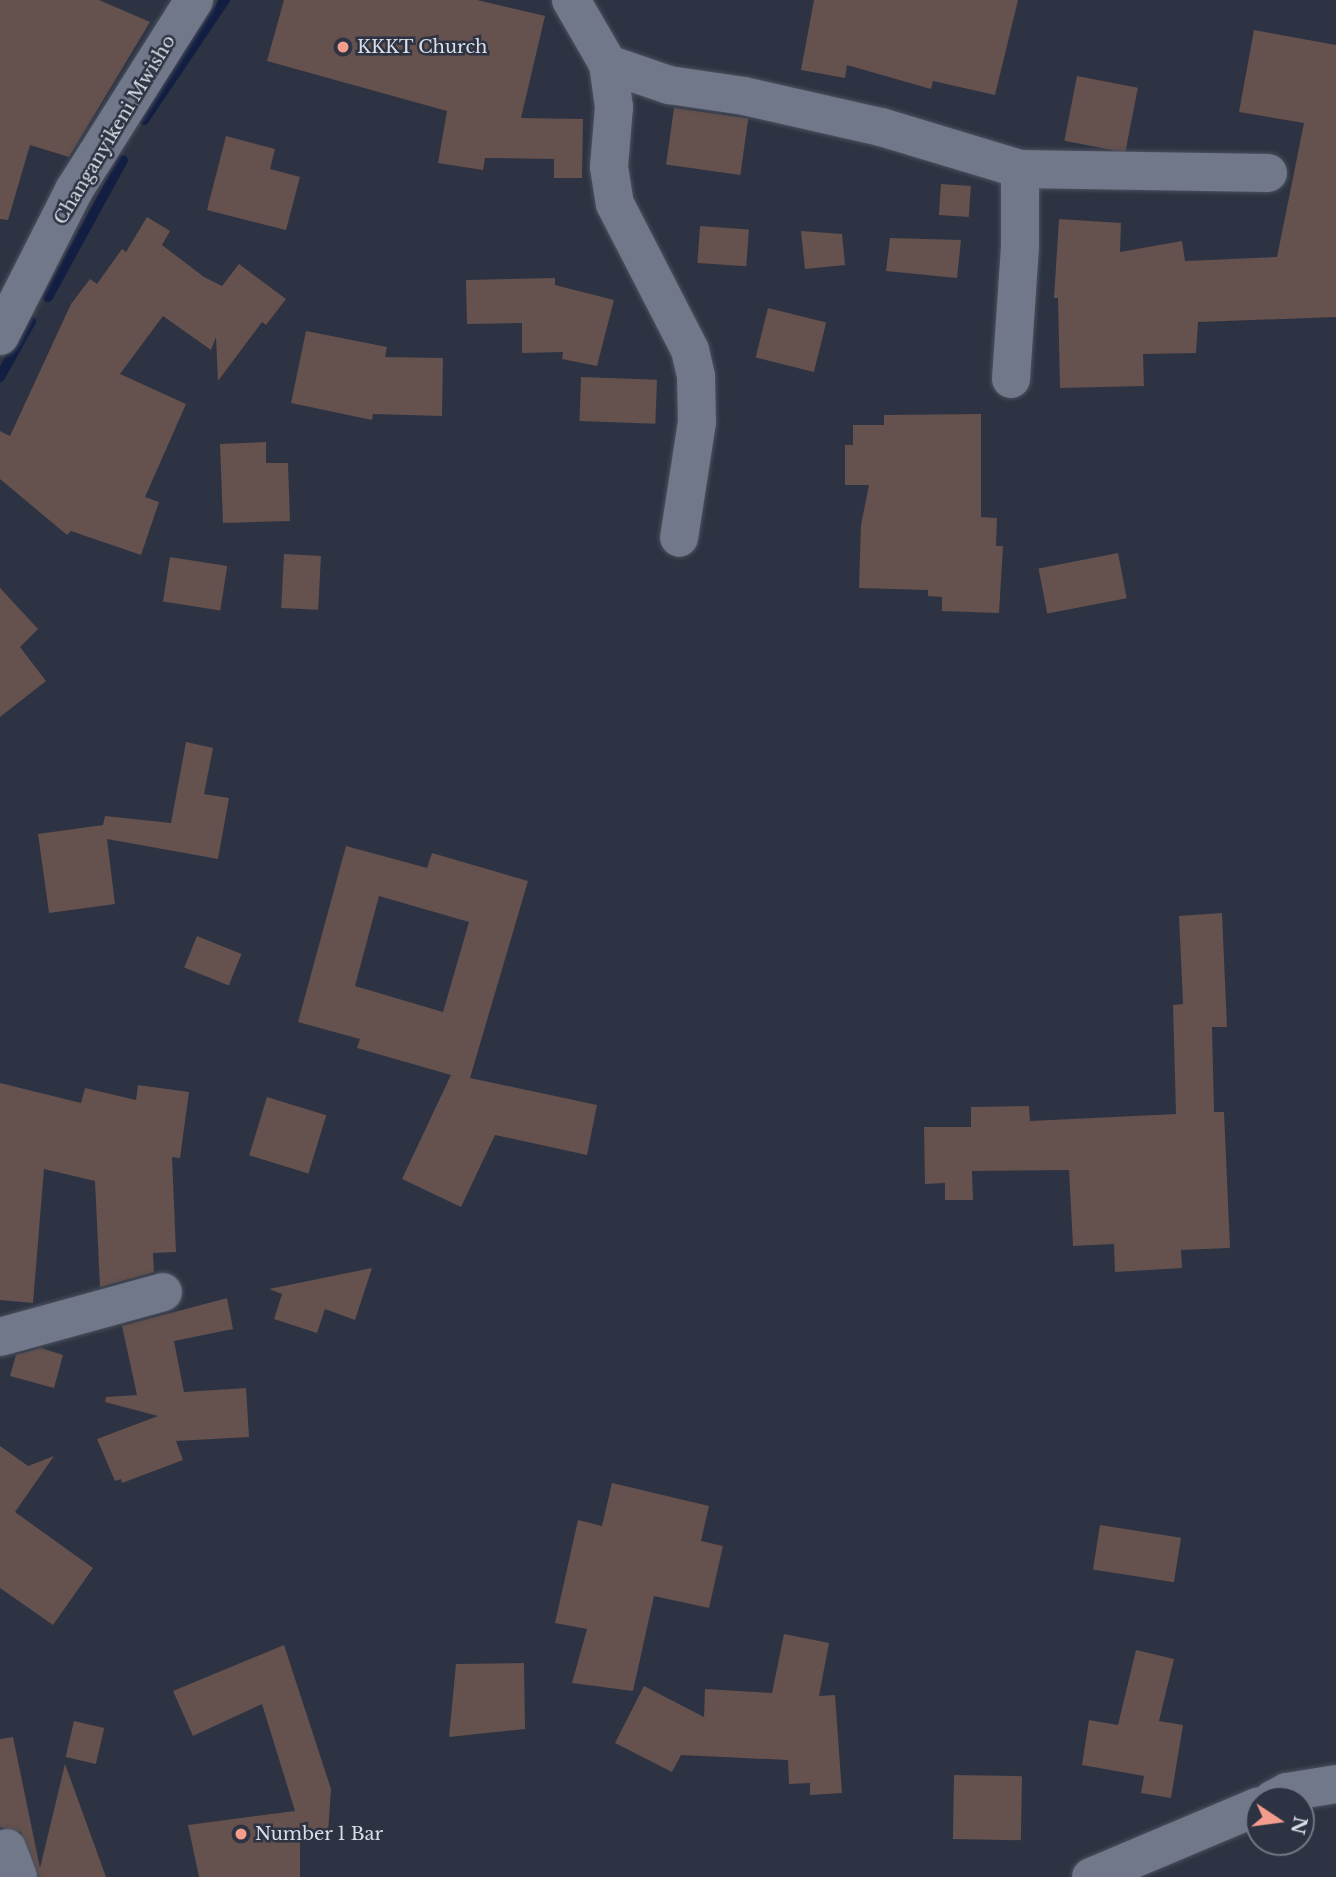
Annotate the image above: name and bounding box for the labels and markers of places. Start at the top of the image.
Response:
place label: KKKT Church [357,36,488,58]
marker: KKKT Church [335,39,351,55]
place label: Number 1 Bar [255,1823,384,1845]
marker: Number 1 Bar [233,1826,249,1842]

